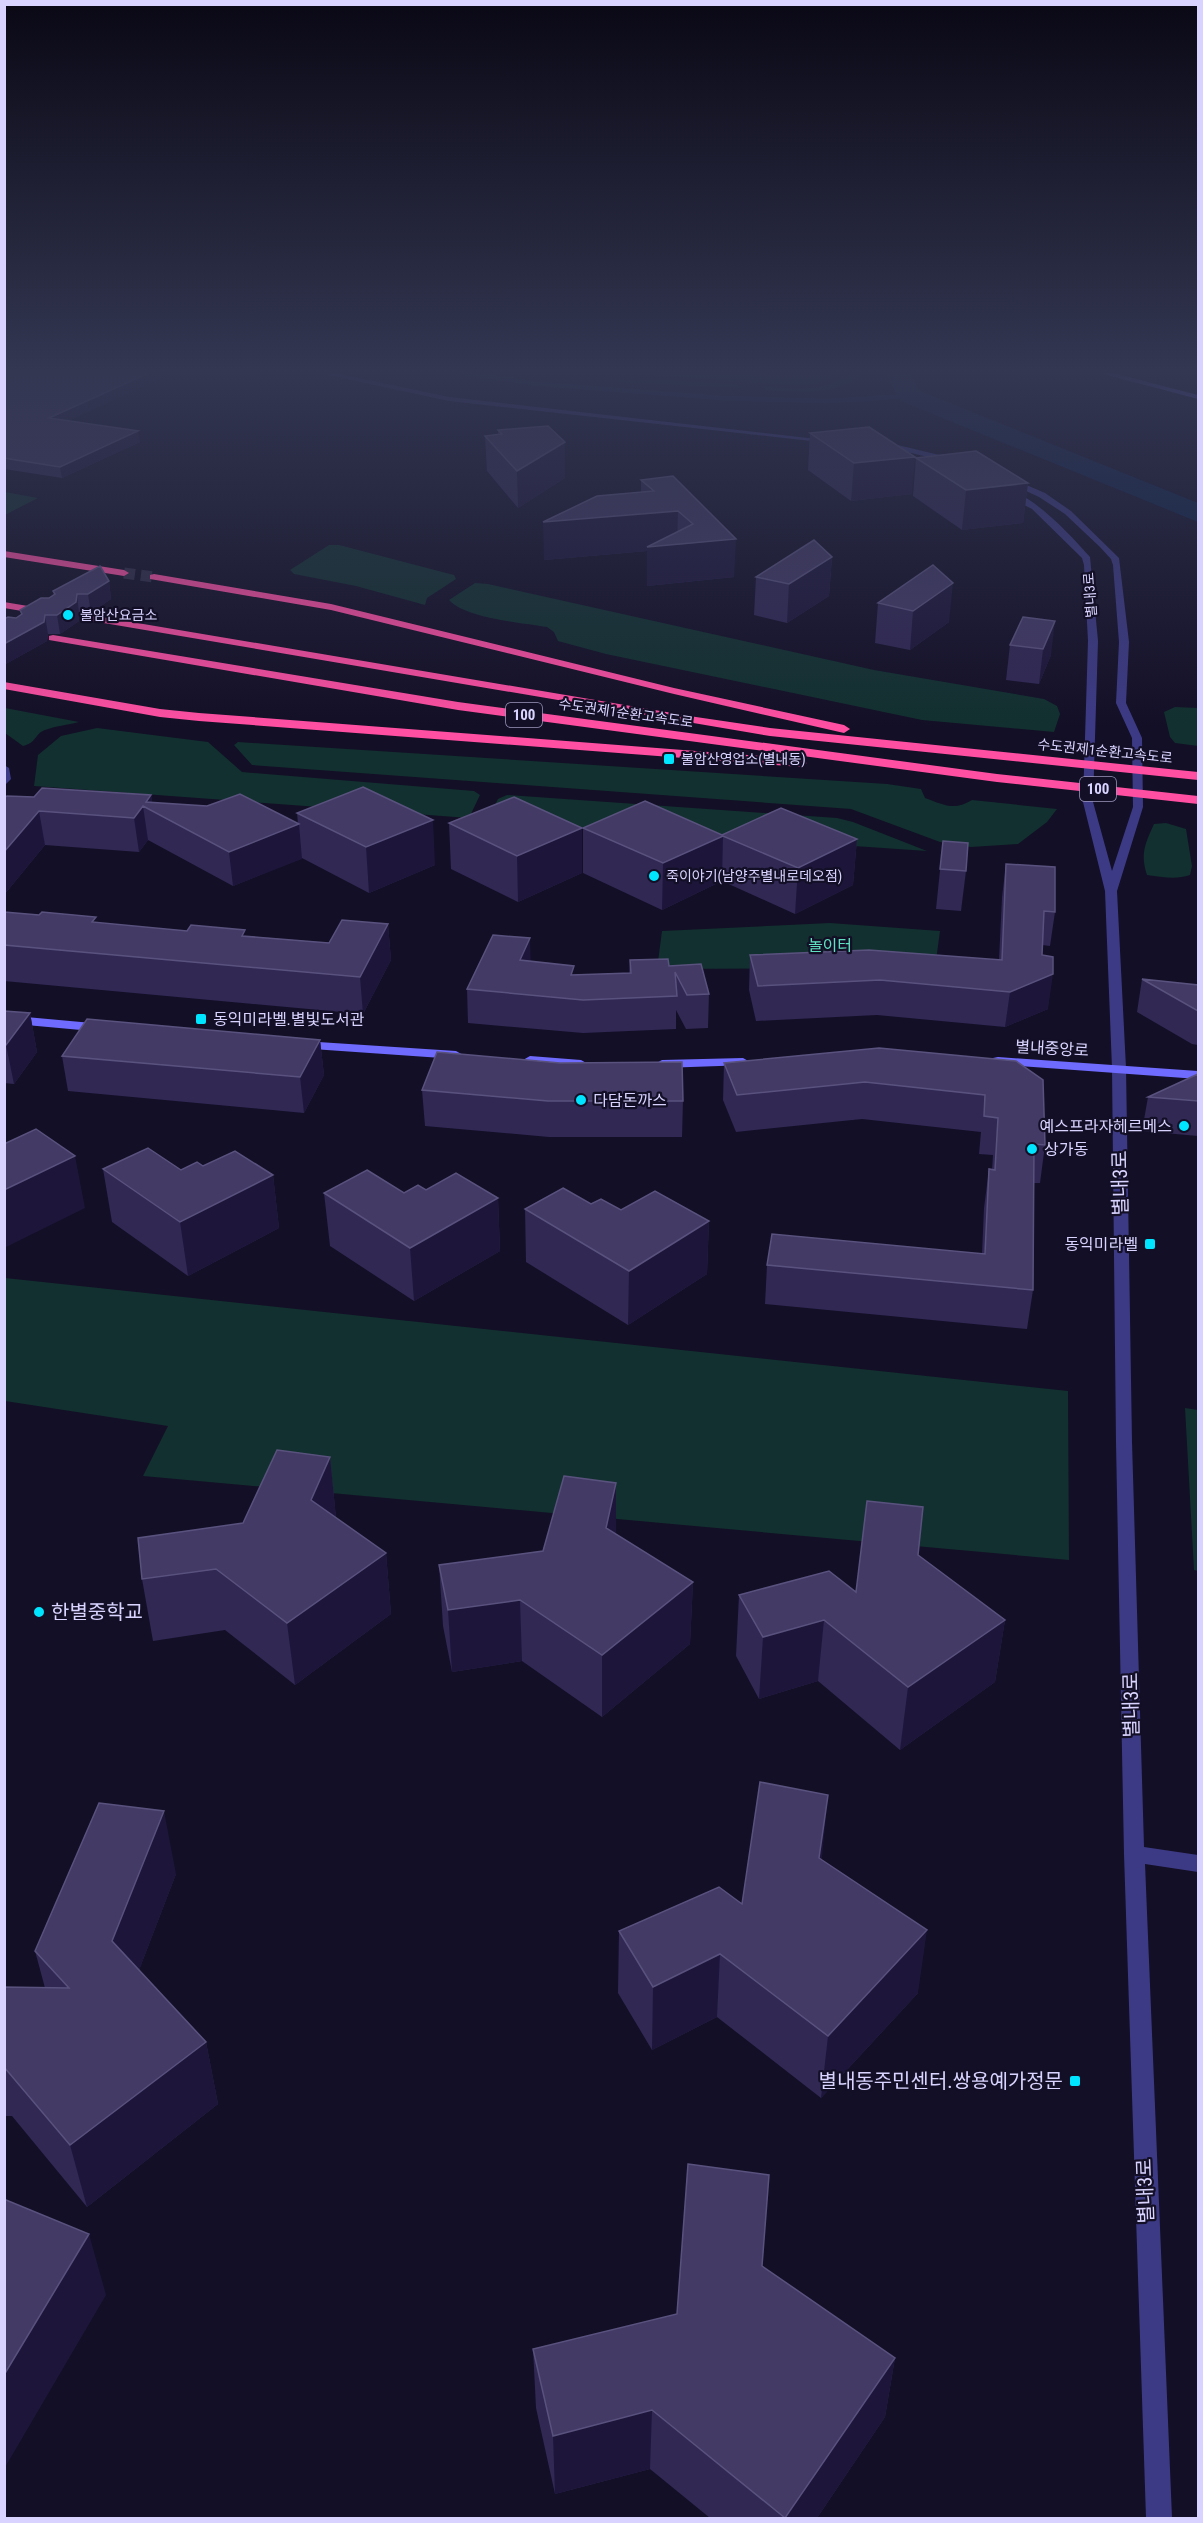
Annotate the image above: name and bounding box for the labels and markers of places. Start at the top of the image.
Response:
place label: 불암산요금소 [80,607,157,623]
marker: 불암산요금소 [61,608,75,622]
place label: 불암산영업소(별내동) [681,751,806,768]
marker: 불암산영업소(별내동) [662,752,676,766]
place label: 죽이야기(남양주별내로데오점) [666,868,842,885]
marker: 죽이야기(남양주별내로데오점) [647,869,661,883]
place label: 동익미라벨.별빛도서관 [213,1010,365,1029]
marker: 동익미라벨.별빛도서관 [194,1012,208,1026]
place label: 다담돈까스 [593,1091,667,1110]
marker: 다담돈까스 [574,1093,588,1107]
place label: 예스프라자헤르메스 [1040,1117,1172,1136]
marker: 예스프라자헤르메스 [1177,1119,1191,1133]
place label: 상가동 [1044,1140,1088,1159]
marker: 상가동 [1025,1142,1039,1156]
place label: 동익미라벨 [1064,1235,1138,1254]
marker: 동익미라벨 [1143,1237,1157,1251]
place label: 한별중학교 [51,1600,143,1624]
marker: 한별중학교 [32,1605,46,1619]
place label: 별내동주민센터.쌍용예가정문 [819,2069,1063,2093]
marker: 별내동주민센터.쌍용예가정문 [1068,2074,1082,2088]

